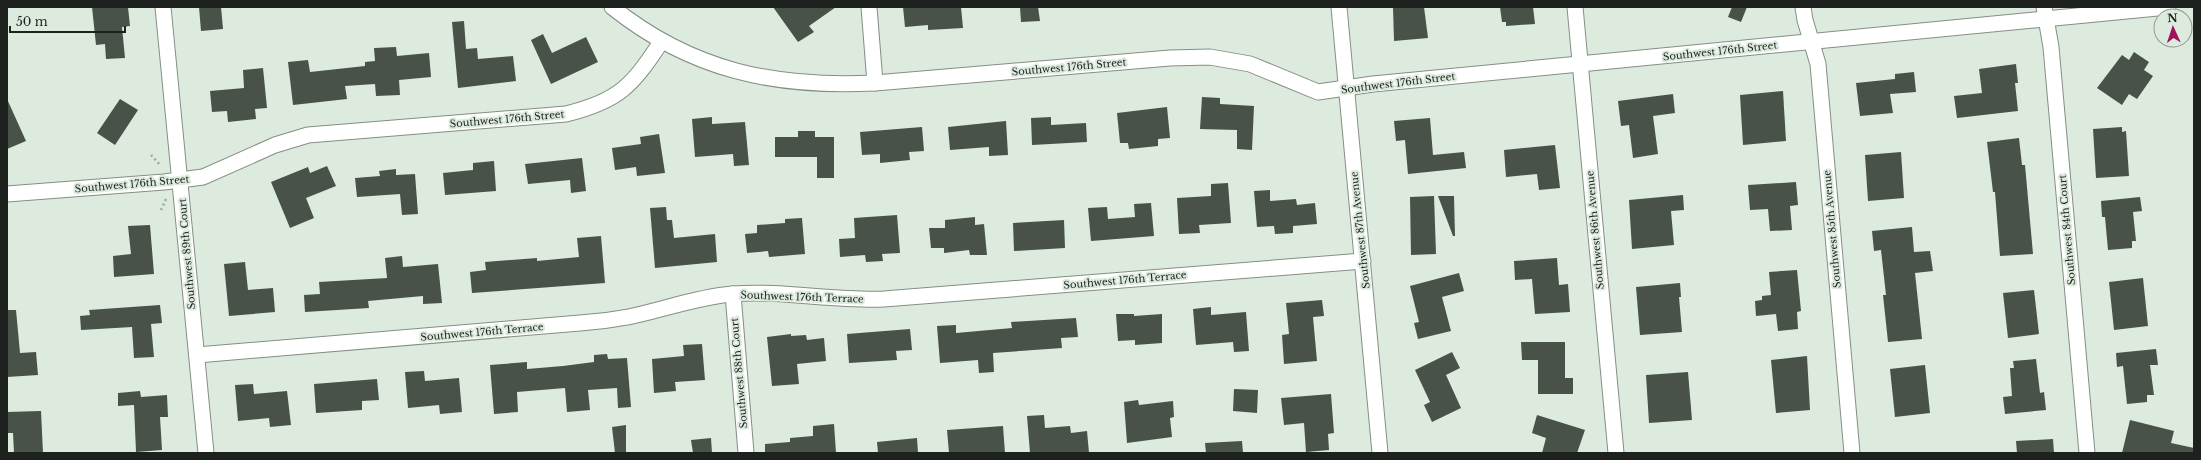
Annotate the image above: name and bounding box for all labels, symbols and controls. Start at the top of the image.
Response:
scale bar [10,8,125,34]
north arrow [2153,8,2193,48]
text: N [2167,11,2179,25]
text: 50 m [16,14,48,29]
street label: Southwest 176th Street [1662,39,1778,63]
street label: Southwest 176th Street [1011,55,1127,78]
street label: Southwest 176th Street [1340,70,1456,96]
street label: Southwest 176th Street [449,107,565,130]
street label: Southwest 85th Avenue [1820,169,1844,289]
street label: Southwest 86th Avenue [1583,170,1607,290]
street label: Southwest 87th Avenue [1347,171,1373,289]
street label: Southwest 176th Street [74,172,190,195]
street label: Southwest 84th Court [2056,174,2078,286]
street label: Southwest 89th Court [176,198,198,310]
street label: Southwest 176th Terrace [1063,268,1187,292]
street label: Southwest 176th Terrace [740,288,864,306]
street label: Southwest 88th Court [728,317,750,429]
street label: Southwest 176th Terrace [420,320,544,344]

